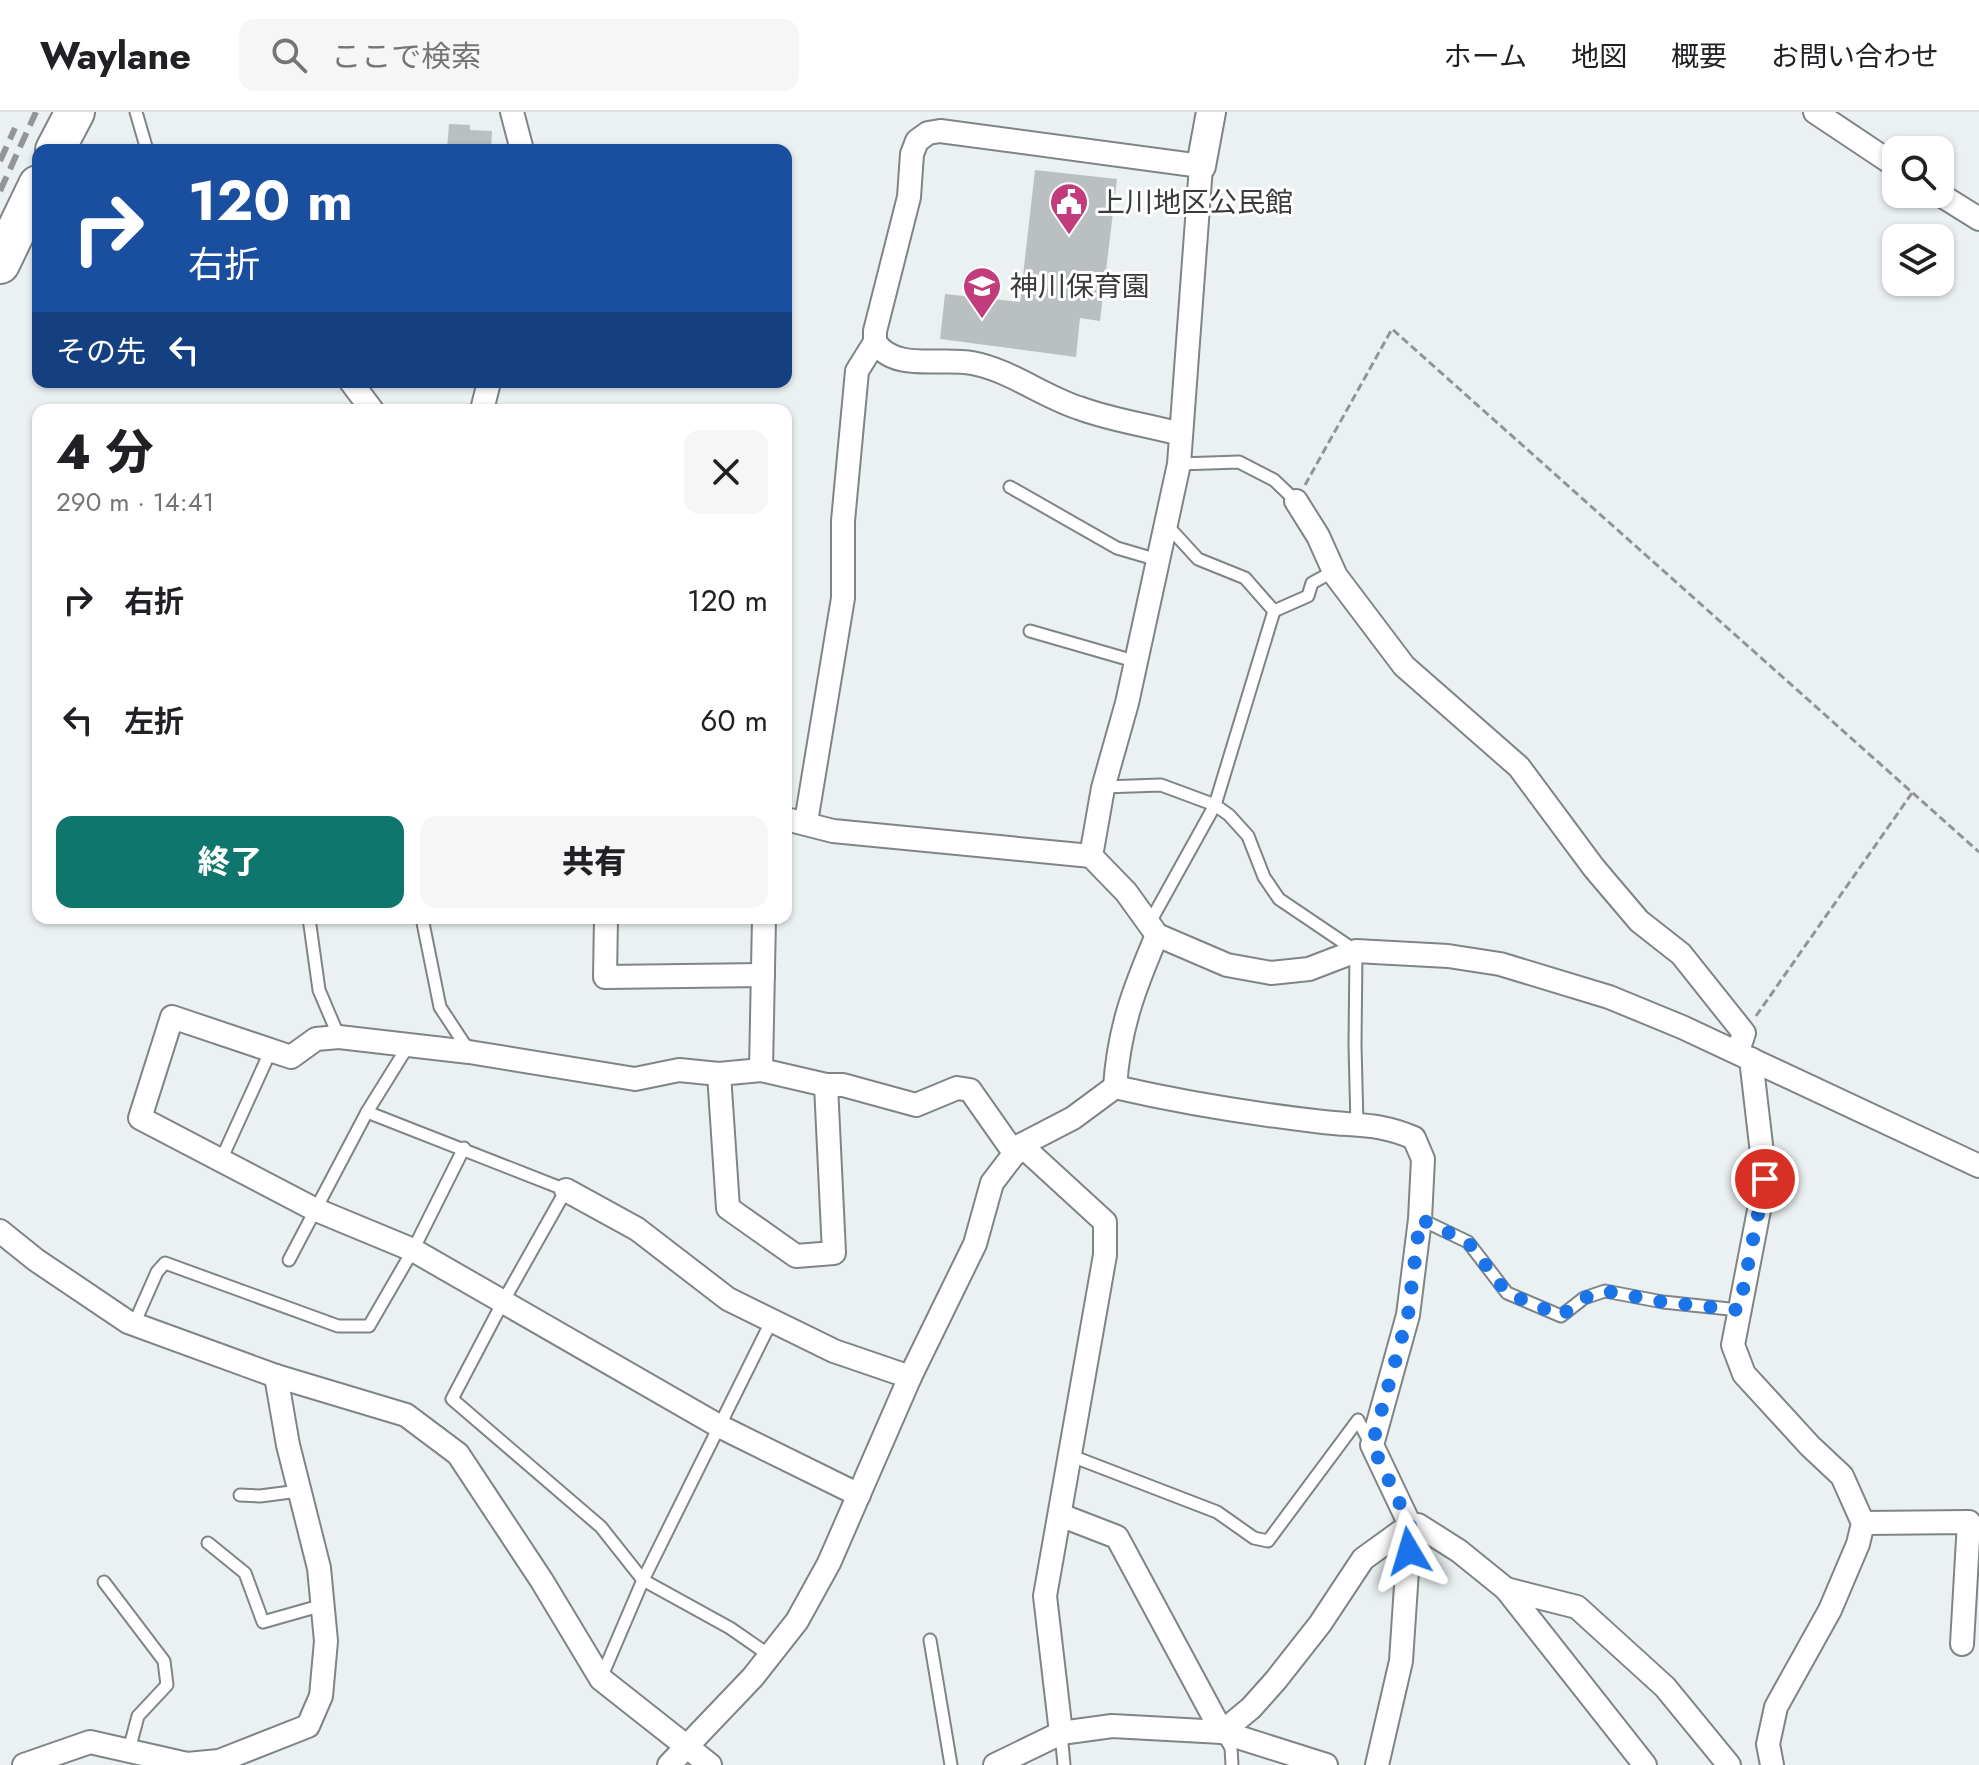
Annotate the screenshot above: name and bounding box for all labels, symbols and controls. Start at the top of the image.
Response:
search box [239,19,799,91]
text: Waylane [40,28,191,83]
icon: search [267,33,311,77]
text: ここで検索 [331,35,481,78]
text: ホーム [1444,36,1527,77]
text: 地図 [1571,36,1627,77]
text: 概要 [1671,36,1727,77]
text: お問い合わせ [1771,36,1939,77]
map controls [1882,136,1954,296]
button: search [1882,136,1954,208]
text: 120 m [188,160,353,241]
icon: right [56,176,160,280]
public building icon: 上川地区公民館 [1048,181,1090,236]
place label: 上川地区公民館 [1097,182,1293,223]
button: layers [1882,224,1954,296]
text: 右折 [188,238,260,290]
school or university icon: 神川保育園 [961,265,1003,320]
place label: 神川保育園 [1010,266,1150,307]
icon: left [162,328,206,372]
text: その先 [56,330,146,373]
text: 4 分 [56,418,154,487]
button: close [684,430,768,514]
text: 290 m · 14:41 [56,483,214,521]
icon: right [56,578,100,622]
text: 120 m [687,579,768,622]
text: 右折 [124,580,184,623]
icon: left [56,698,100,742]
text: 60 m [700,699,768,742]
text: 左折 [124,700,184,743]
button: 終了 [56,816,404,908]
button: 共有 [420,816,768,908]
pin [1731,1145,1799,1213]
icon: arrive [1743,1157,1787,1201]
position arrow [1367,1509,1451,1593]

